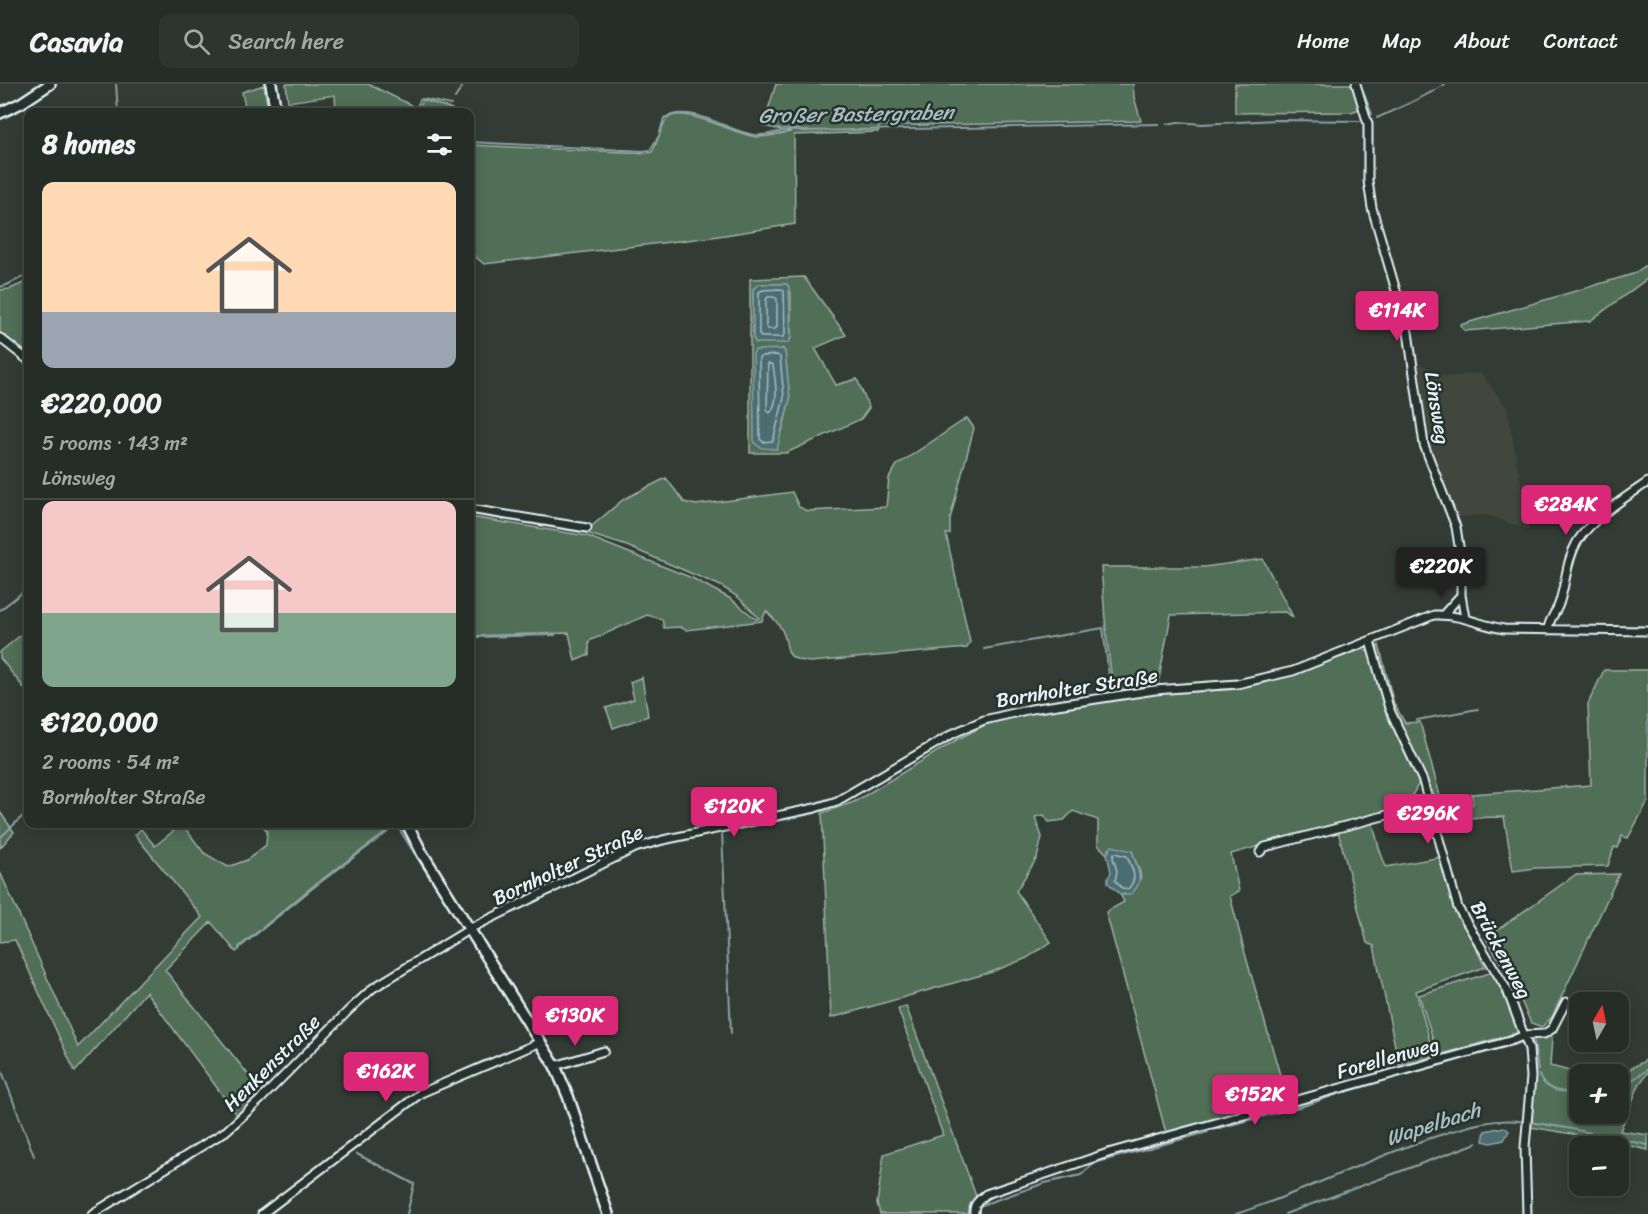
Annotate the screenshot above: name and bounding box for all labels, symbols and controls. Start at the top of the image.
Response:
search box [159,14,579,68]
text: Casavia [30,17,123,66]
text: Search here [228,22,344,61]
text: Home [1297,22,1349,60]
text: Map [1382,22,1421,60]
text: About [1454,22,1511,60]
text: Contact [1544,22,1618,60]
icon: search [180,25,213,58]
water label: Großer Bastergraben [758,93,957,135]
text: 8 homes [42,121,135,167]
icon: filters [423,128,456,161]
icon: home [195,221,303,329]
pin: €114K [1355,291,1439,342]
text: €114K [1369,293,1425,328]
street label: Lönsweg [1414,369,1460,447]
text: €220,000 [42,380,162,426]
text: 5 rooms · 143 m² [42,426,188,461]
text: Lönsweg [42,461,116,496]
pin: €284K [1524,485,1608,536]
text: €284K [1535,487,1597,522]
icon: home [195,540,303,648]
pin: €220K [1399,547,1483,598]
text: €220K [1410,549,1472,584]
street label: Bornholter Straße [994,658,1160,718]
text: €120,000 [42,699,158,745]
text: 2 rooms · 54 m² [42,745,180,780]
text: Bornholter Straße [42,780,206,815]
pin: €120K [692,787,776,838]
text: €120K [705,789,763,824]
pin: €296K [1386,794,1470,845]
text: €296K [1398,796,1458,831]
street label: Bornholter Straße [487,815,649,915]
street label: Brückenweg [1460,894,1542,1006]
north arrow [1569,992,1629,1052]
map controls [1569,992,1629,1196]
pin: €130K [533,996,617,1047]
text: €130K [546,998,604,1033]
street label: Henkenstraße [215,1006,329,1120]
street label: Forellenweg [1332,1027,1444,1089]
pin: €162K [344,1052,428,1103]
text: €162K [358,1054,414,1089]
button: + [1569,1064,1629,1124]
pin: €152K [1213,1075,1297,1126]
text: €152K [1226,1077,1284,1112]
water label: Wapelbach [1381,1090,1487,1157]
button: − [1569,1136,1629,1196]

